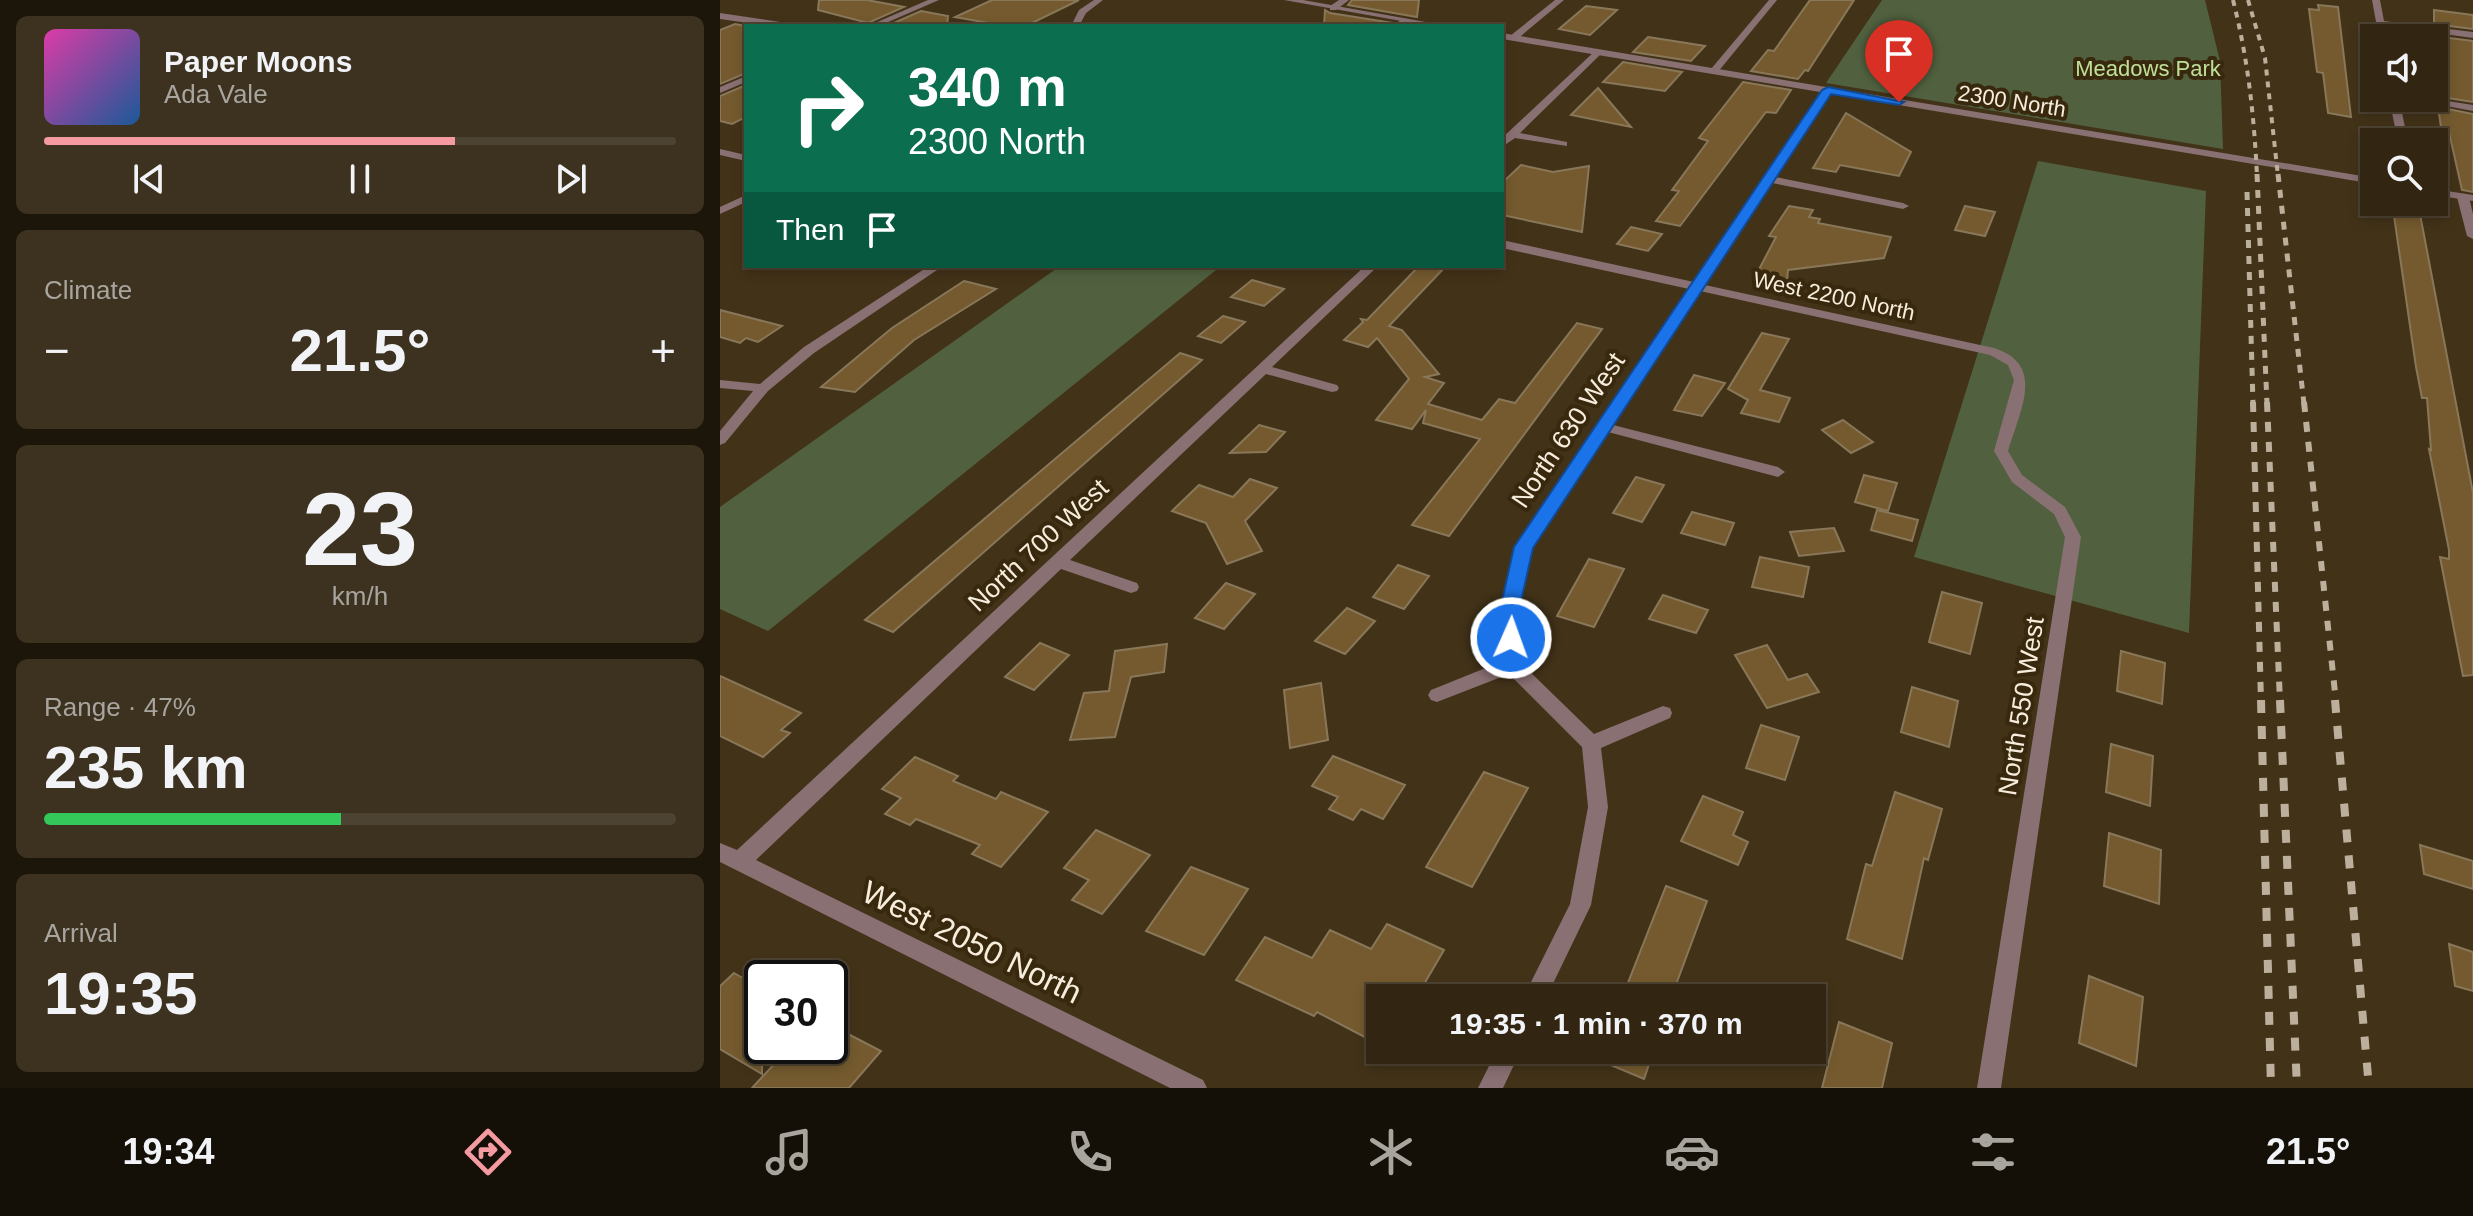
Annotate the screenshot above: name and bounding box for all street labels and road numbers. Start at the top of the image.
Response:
street label: 2300 North [1956,80,2068,122]
street label: West 2200 North [1751,267,1917,325]
street label: North 630 West [1505,346,1631,513]
street label: North 700 West [962,472,1115,617]
street label: North 550 West [1992,614,2050,797]
street label: West 2050 North [856,873,1088,1011]

